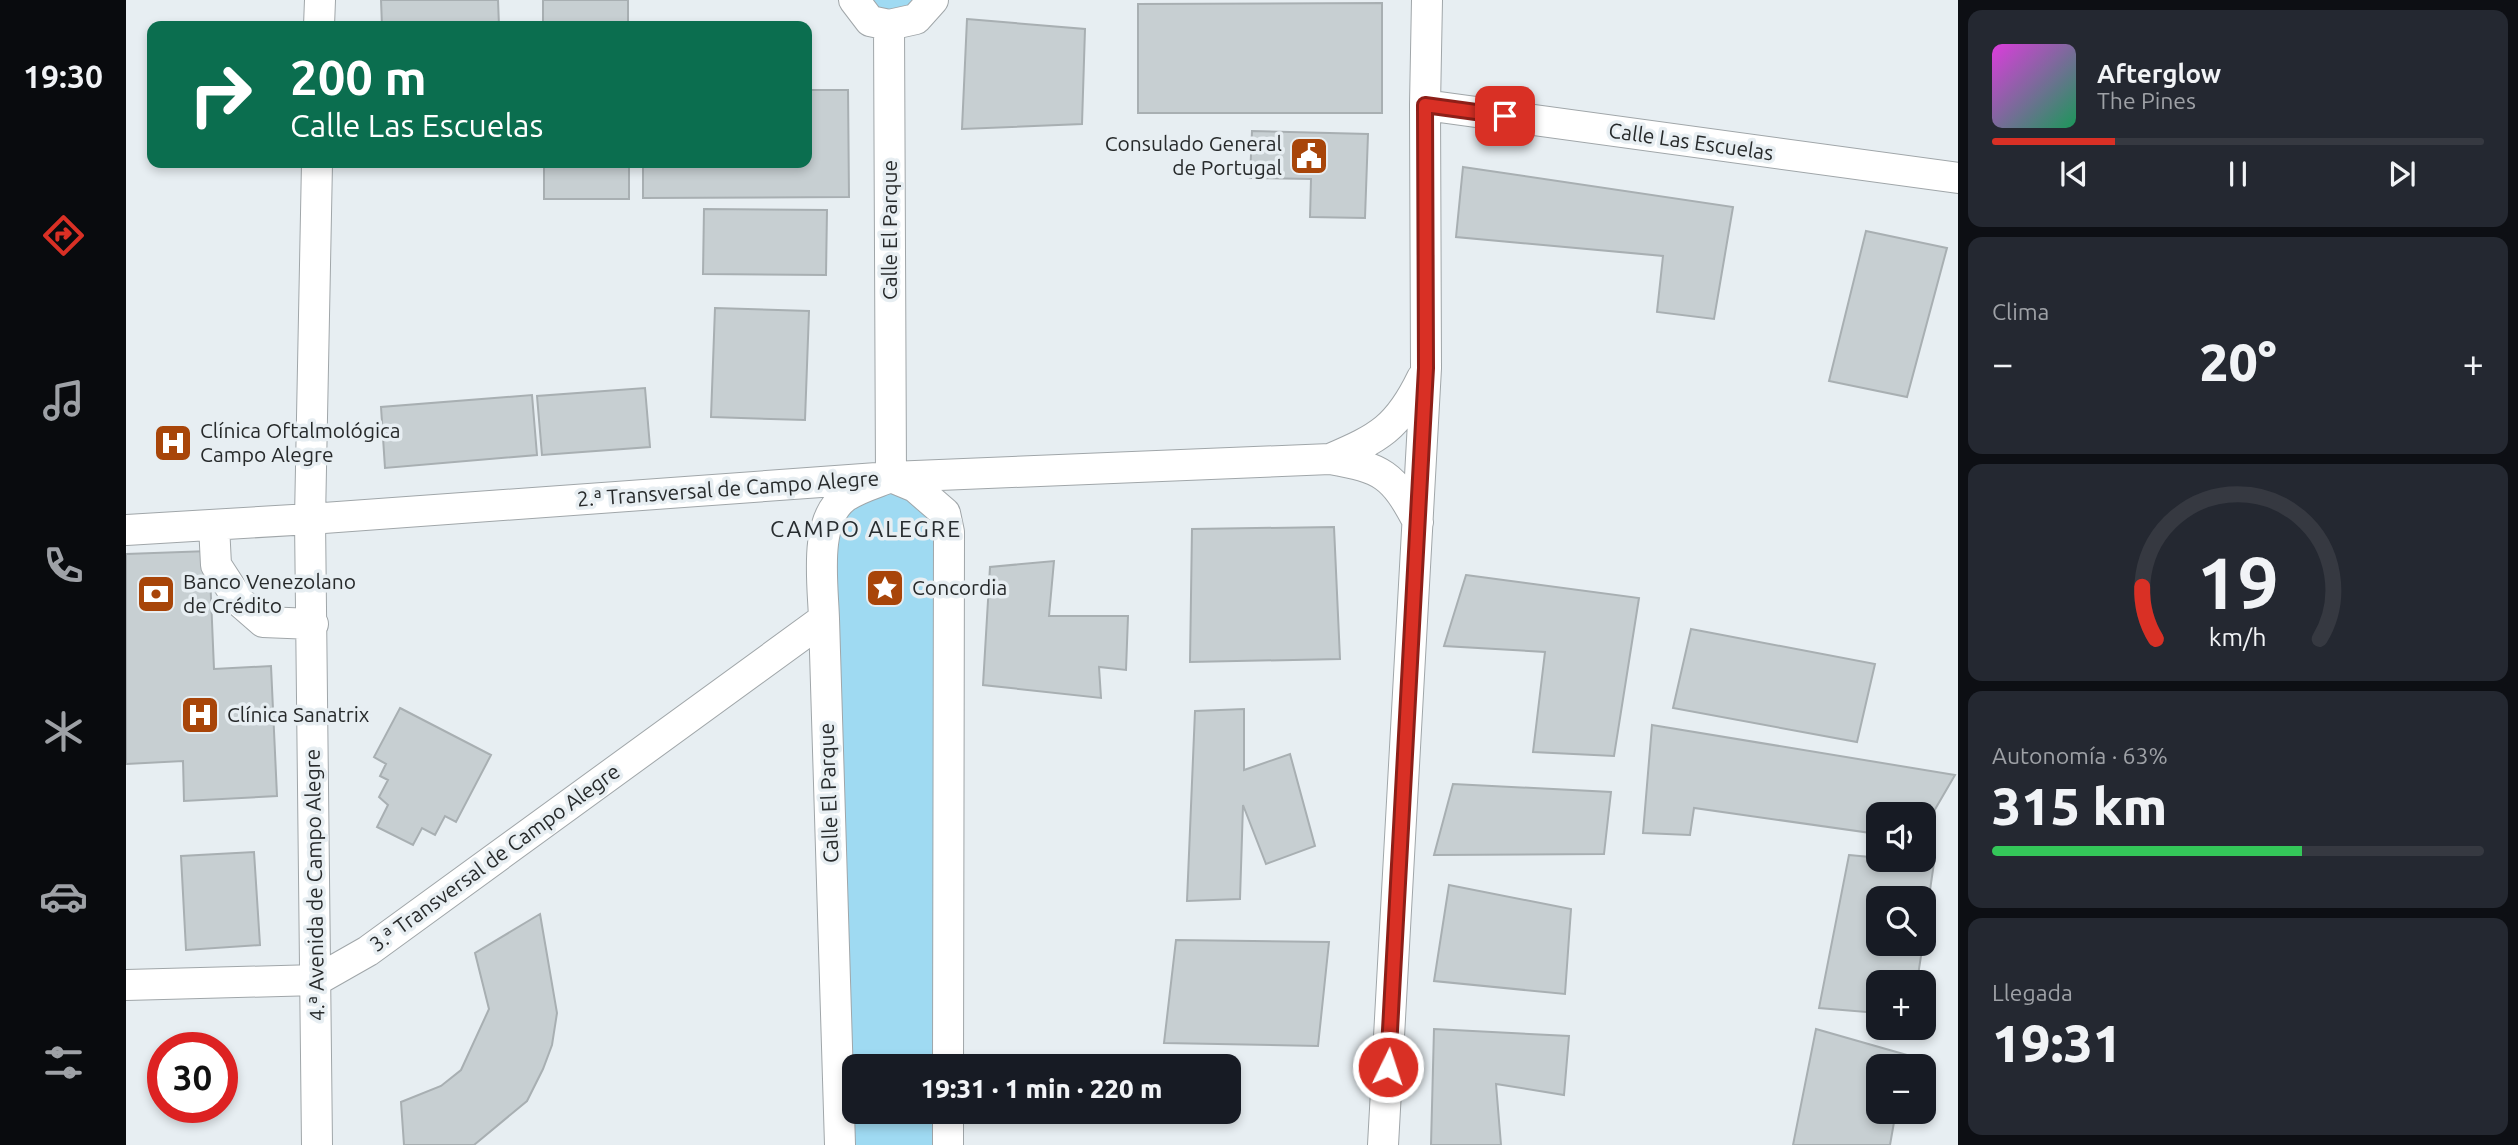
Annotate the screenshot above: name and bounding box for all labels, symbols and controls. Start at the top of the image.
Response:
icon: right [175,49,266,140]
text: 200 m [290,49,427,104]
text: 19:30 [23,58,103,94]
text: Afterglow [2097,59,2221,88]
pin [1475,86,1535,146]
text: The Pines [2097,88,2196,113]
icon: arrive [1486,97,1524,135]
text: Calle Las Escuelas [290,107,543,143]
street label: Calle Las Escuelas [1607,118,1775,164]
place label: Consulado General de Portugal [1105,131,1282,179]
public building icon: Consulado General de Portugal [1288,135,1330,177]
icon: previous [2055,155,2093,193]
icon: pause [2219,155,2257,193]
icon: next [2383,155,2421,193]
street label: Calle El Parque [877,160,901,300]
icon: directions [39,211,88,260]
text: Clima [1992,299,2049,324]
text: 20° [2199,333,2277,391]
text: − [1992,342,2013,384]
text: + [2463,342,2484,384]
icon: music [39,376,88,425]
place label: Clínica Oftalmológica Campo Alegre [200,418,401,466]
hospital icon: Clínica Oftalmológica Campo Alegre [152,422,194,464]
street label: 2.ª Transversal de Campo Alegre [576,465,880,511]
district label: CAMPO ALEGRE [770,516,962,541]
icon: phone [39,541,88,590]
text: 19 [2197,541,2279,623]
place icon: Concordia [864,567,906,609]
place label: Banco Venezolano de Crédito [183,569,356,617]
bank icon: Banco Venezolano de Crédito [135,573,177,615]
place label: Concordia [912,575,1007,599]
text: km/h [2209,622,2267,650]
hospital icon: Clínica Sanatrix [179,694,221,736]
place label: Clínica Sanatrix [227,702,370,726]
icon: climate [39,707,88,756]
street label: Calle El Parque [814,723,842,863]
text: Autonomía · 63% [1992,743,2168,768]
street label: 4.ª Avenida de Campo Alegre [300,749,328,1021]
street label: 3.ª Transversal de Campo Alegre [365,758,624,956]
text: 315 km [1992,777,2167,835]
map controls [1866,802,1936,1124]
button: sound [1866,802,1936,872]
icon: car [39,872,88,921]
button: search [1866,886,1936,956]
button: + [1866,970,1936,1040]
text: Llegada [1992,980,2073,1005]
text: 19:31 [1992,1014,2122,1072]
position arrow [1351,1030,1425,1104]
speed limit sign: 30 [147,1032,238,1123]
icon: filters [39,1038,88,1087]
button: − [1866,1054,1936,1124]
text: 19:31 · 1 min · 220 m [921,1074,1162,1103]

